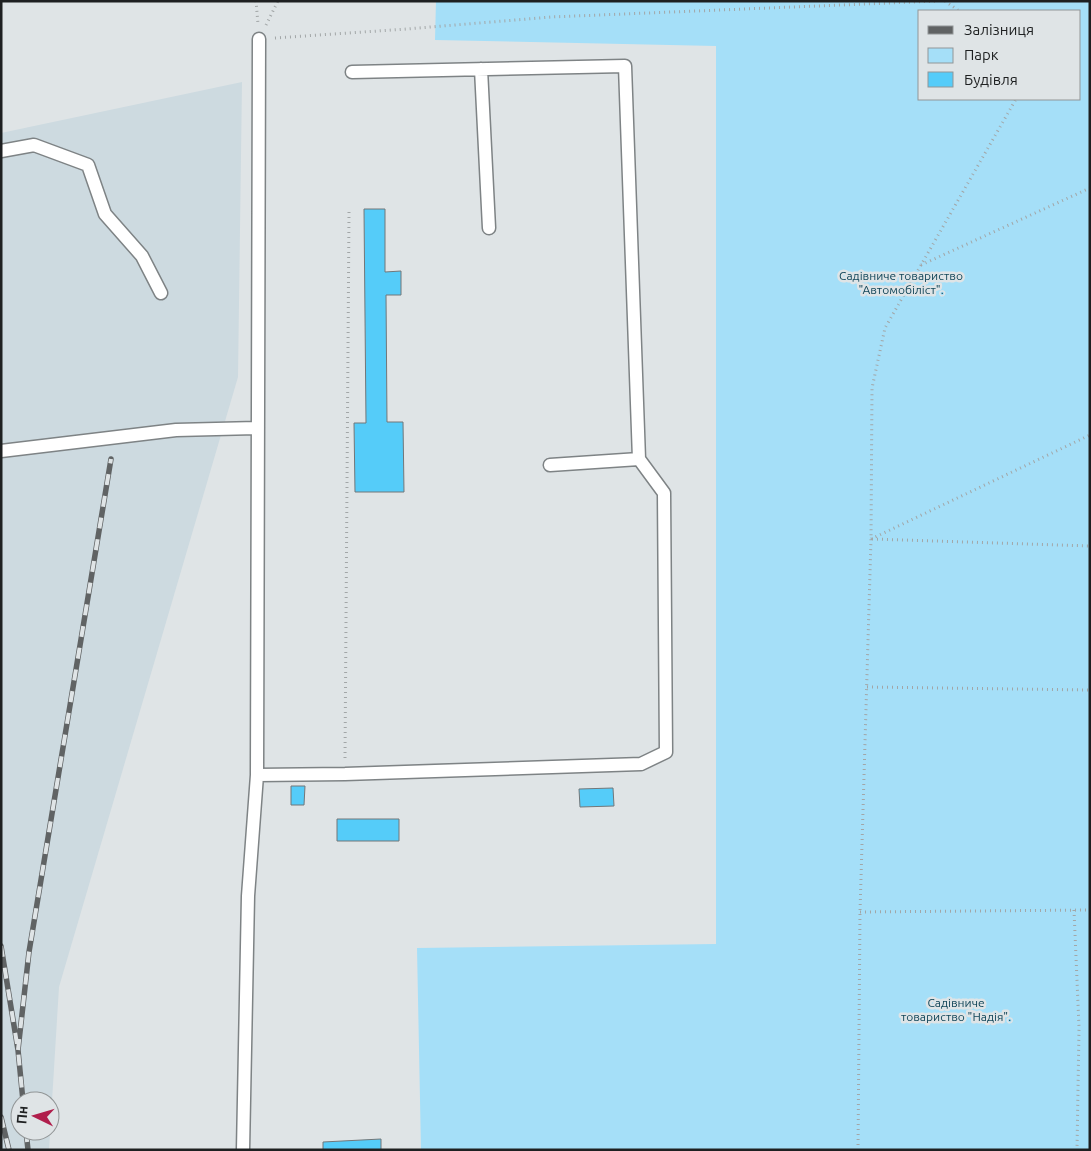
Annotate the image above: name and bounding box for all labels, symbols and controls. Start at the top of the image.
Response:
legend [918,10,1081,100]
text: Залізниця [964,21,1034,38]
text: Парк [964,46,999,63]
text: Будівля [964,71,1018,88]
park label: Садівниче товариство "Автомобіліст". [839,269,963,296]
park label: Садівниче товариство "Надія". [901,996,1011,1023]
north arrow [10,1091,60,1141]
text: Пн [13,1105,31,1125]

